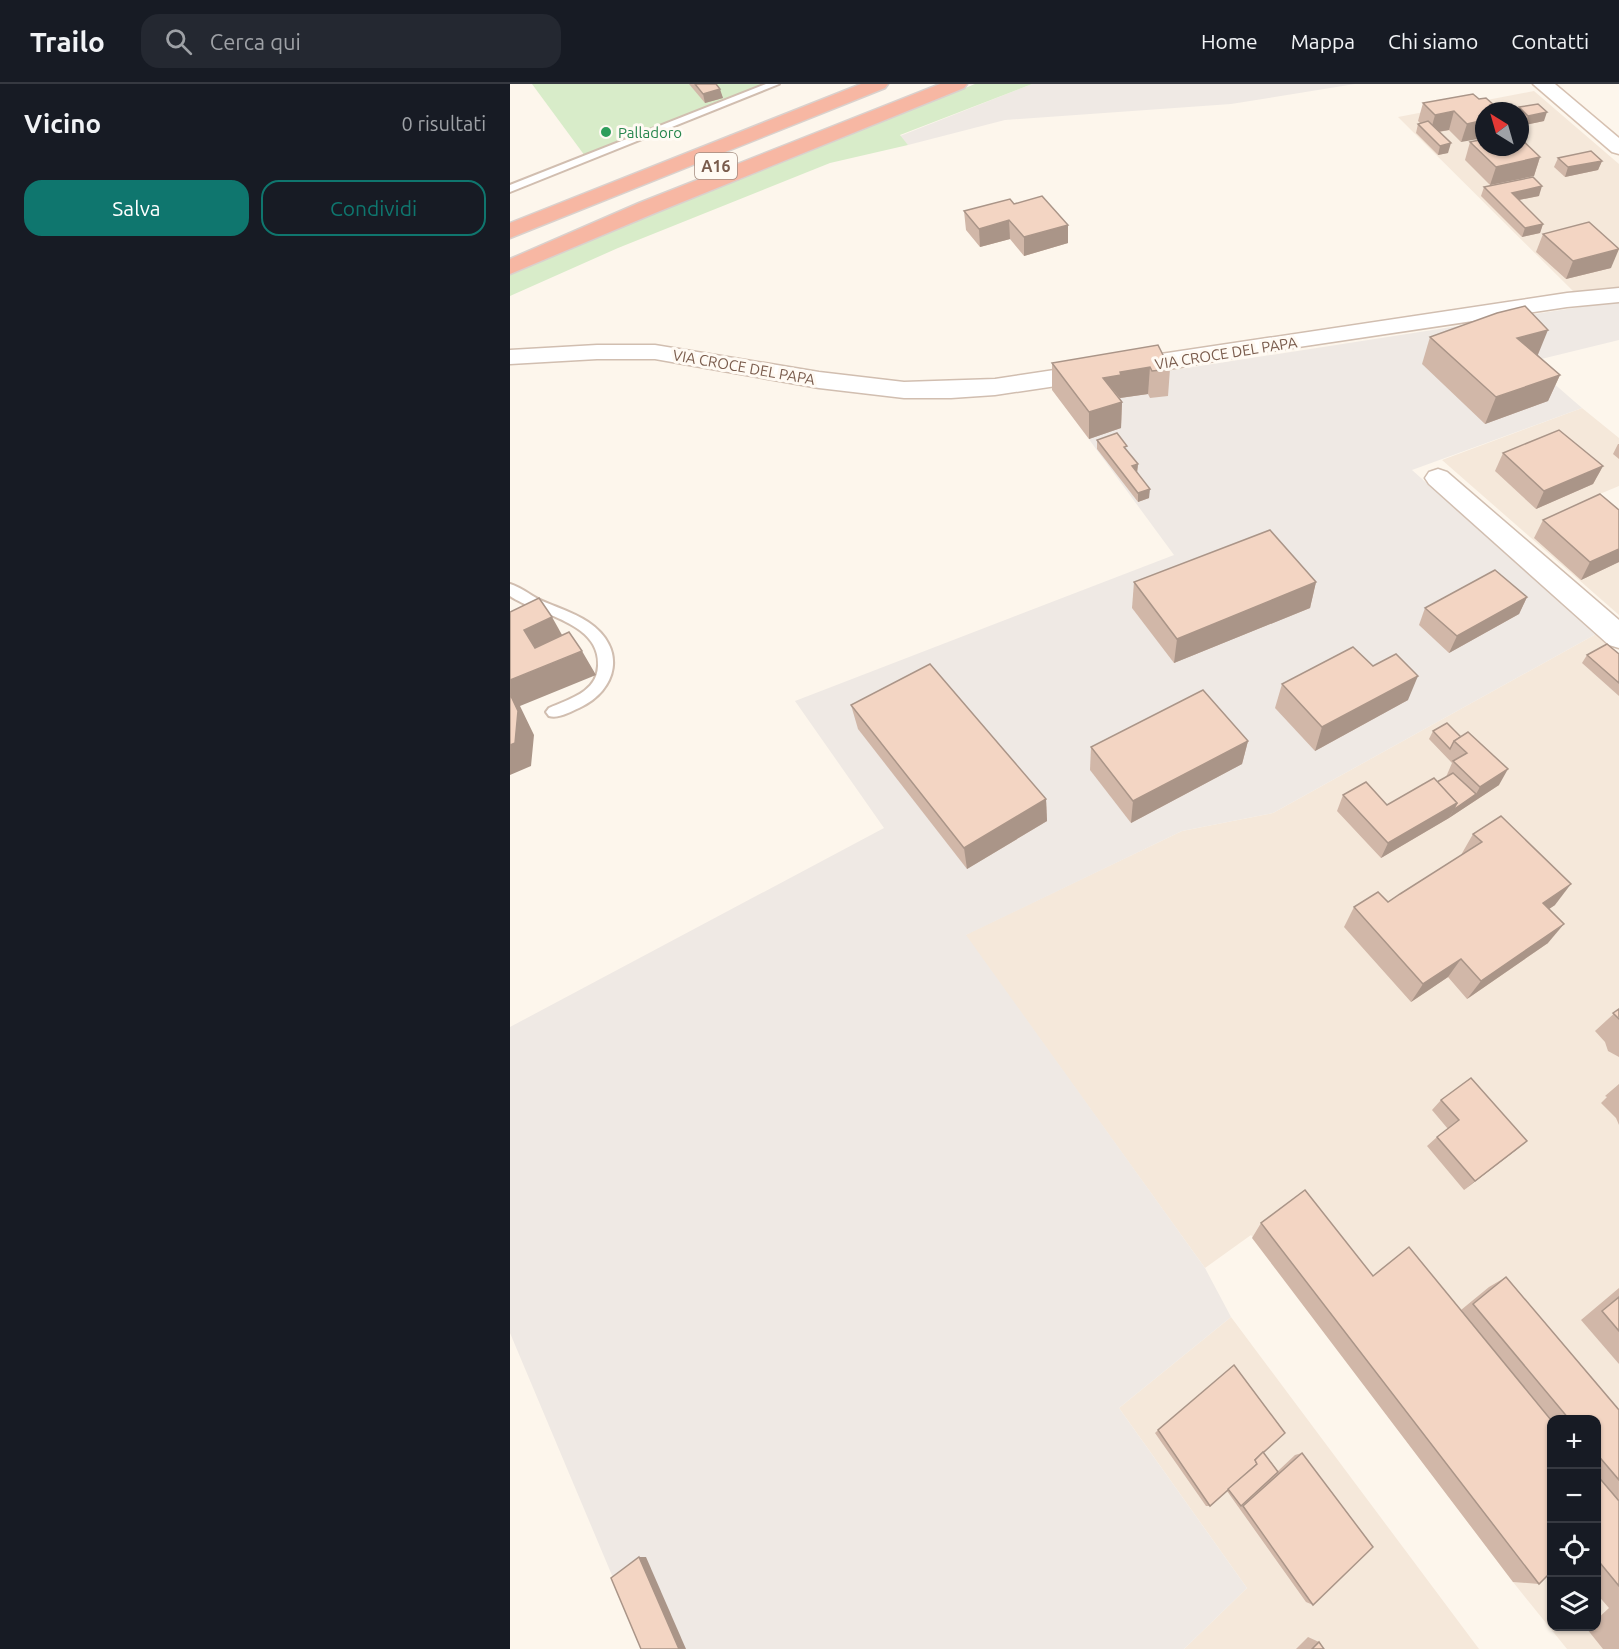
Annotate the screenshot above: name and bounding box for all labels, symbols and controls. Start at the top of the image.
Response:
search box [141,14,561,68]
icon: search [162,25,195,58]
text: Trailo [30,26,105,57]
text: Cerca qui [210,29,301,54]
text: Home [1201,29,1258,53]
text: Mappa [1291,29,1355,53]
text: Chi siamo [1388,29,1478,53]
text: Contatti [1511,29,1589,53]
north arrow [1475,102,1529,156]
text: Vicino [24,109,101,138]
text: 0 risultati [402,112,486,135]
place label: Palladoro [618,124,682,141]
marker: Palladoro [599,125,613,139]
road number: A16 [695,153,737,179]
button: Salva [24,180,249,236]
button: Condividi [261,180,486,236]
street label: VIA CROCE DEL PAPA [1154,333,1299,373]
street label: VIA CROCE DEL PAPA [672,346,817,388]
map controls [1547,1415,1601,1631]
button: + [1547,1415,1601,1469]
button: − [1547,1469,1601,1523]
button: locate [1547,1523,1601,1577]
button: layers [1547,1577,1601,1631]

